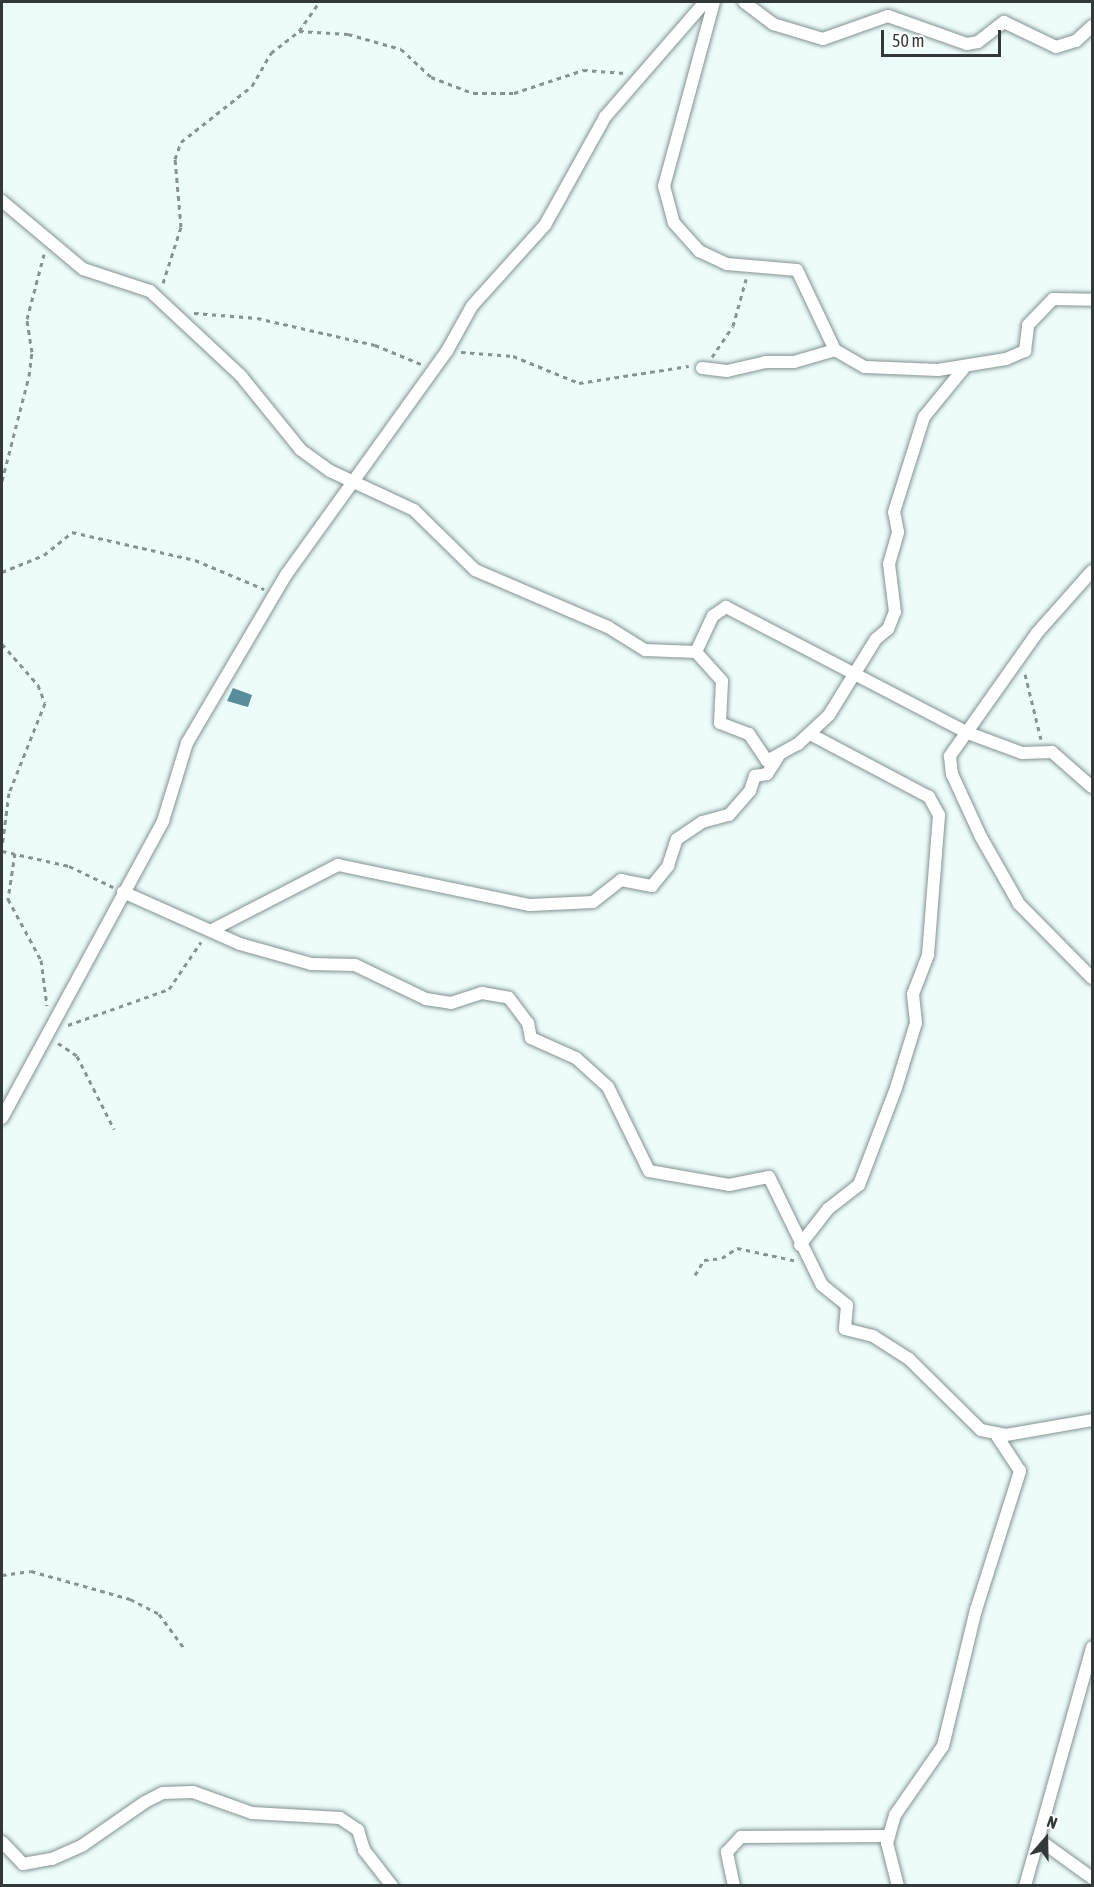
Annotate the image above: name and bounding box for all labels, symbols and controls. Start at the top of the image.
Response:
scale bar [884,18,1004,56]
text: 50 m [892,30,924,51]
north arrow [1016,1809,1076,1869]
text: N [1045,1812,1060,1832]

